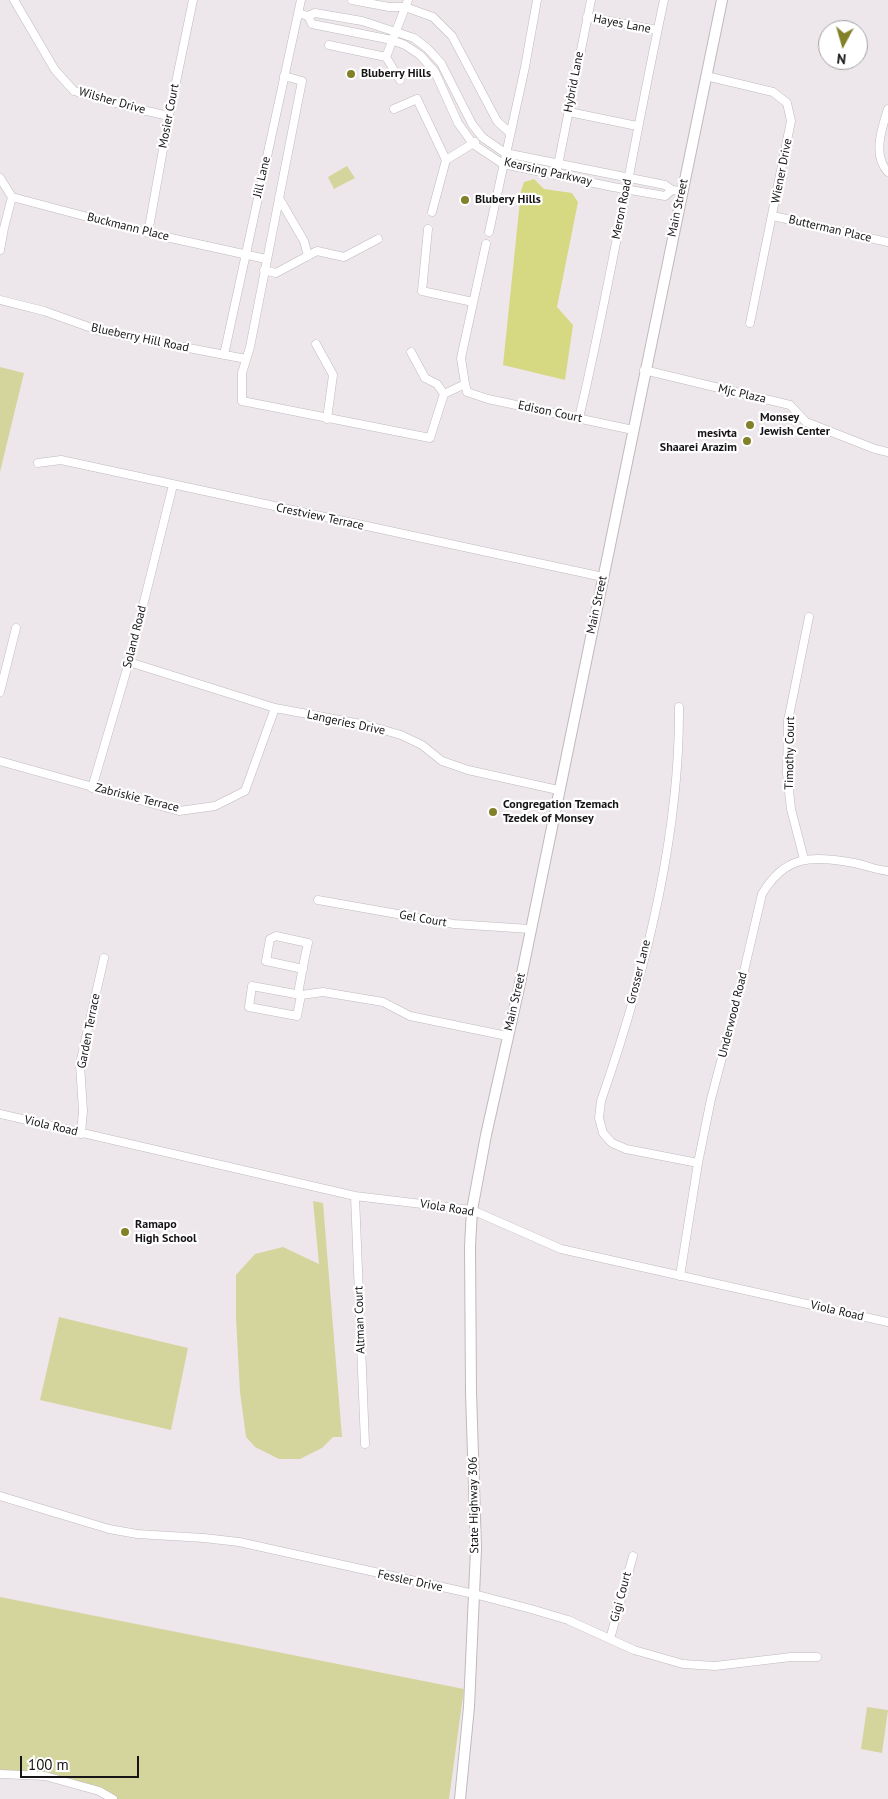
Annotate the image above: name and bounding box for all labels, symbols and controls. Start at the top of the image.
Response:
street label: Hayes Lane [592,11,652,37]
north arrow [818,20,868,70]
text: N [836,49,847,68]
street label: Hybrid Lane [561,50,587,114]
place label: Bluberry Hills [361,67,431,81]
marker: Bluberry Hills [345,68,357,80]
street label: Mosier Court [156,83,182,149]
street label: Wilsher Drive [77,85,147,117]
street label: Wiener Drive [769,137,795,205]
street label: Jill Lane [250,155,274,199]
street label: Kearsing Parkway [503,155,593,189]
street label: Meron Road [609,178,635,240]
street label: Main Street [665,178,691,238]
place label: Blubery Hills [475,193,541,207]
marker: Blubery Hills [459,194,471,206]
street label: Buckmann Place [85,210,171,244]
street label: Butterman Place [787,212,873,246]
street label: Blueberry Hill Road [90,321,190,355]
street label: Mjc Plaza [717,381,767,407]
street label: Edison Court [517,398,583,426]
place label: Monsey Jewish Center [760,411,830,439]
marker: Monsey Jewish Center [744,419,756,431]
place label: mesivta Shaarei Arazim [660,427,737,455]
marker: mesivta Shaarei Arazim [741,435,753,447]
street label: Crestview Terrace [275,501,365,533]
street label: Main Street [584,575,610,635]
street label: Soland Road [120,604,150,670]
street label: Langeries Drive [306,708,386,738]
street label: Timothy Court [782,716,798,790]
street label: Zabriskie Terrace [94,781,180,815]
place label: Congregation Tzemach Tzedek of Monsey [503,798,619,826]
marker: Congregation Tzemach Tzedek of Monsey [487,806,499,818]
street label: Gel Court [398,908,448,930]
street label: Grosser Lane [624,938,654,1006]
street label: Underwood Road [715,971,751,1059]
street label: Main Street [501,972,529,1032]
street label: Garden Terrace [75,992,103,1070]
street label: Viola Road [23,1113,79,1139]
street label: Viola Road [419,1197,475,1219]
place label: Ramapo High School [135,1218,197,1246]
marker: Ramapo High School [119,1226,131,1238]
street label: Altman Court [352,1286,368,1354]
street label: Viola Road [809,1298,865,1324]
street label: State Highway 306 [466,1456,482,1554]
street label: Fessler Drive [376,1567,444,1595]
street label: Gigi Court [607,1570,635,1624]
scale bar [22,1746,141,1778]
text: 100 m [28,1755,69,1774]

